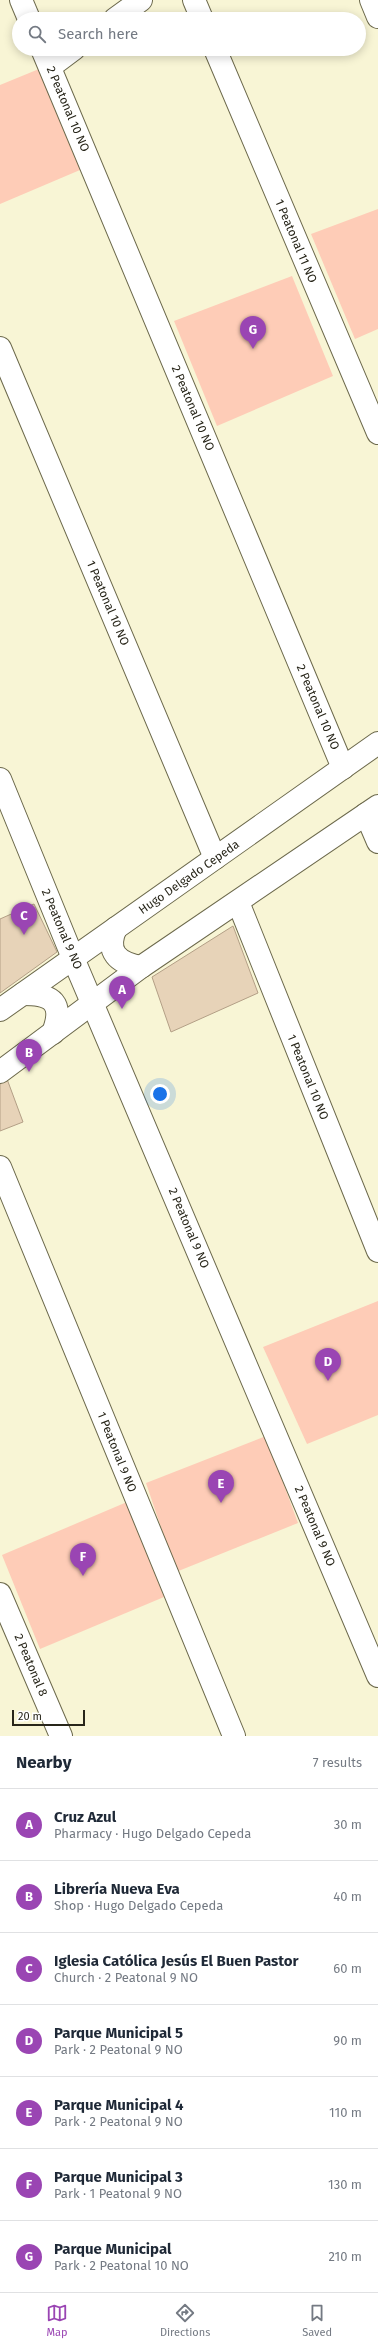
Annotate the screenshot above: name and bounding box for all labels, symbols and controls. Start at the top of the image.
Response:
search box [12,12,366,56]
icon: search [26,23,48,45]
text: Search here [58,25,138,43]
street label: 2 Peatonal 10 NO [44,64,92,154]
street label: 1 Peatonal 11 NO [272,197,320,285]
pin: G [240,316,266,349]
street label: 2 Peatonal 10 NO [169,363,217,453]
street label: 1 Peatonal 10 NO [84,558,132,648]
street label: 2 Peatonal 10 NO [294,662,342,752]
street label: Hugo Delgado Cepeda [136,837,242,917]
street label: 2 Peatonal 9 NO [39,887,85,971]
pin: C [11,902,37,935]
pin: A [109,976,135,1009]
street label: 1 Peatonal 10 NO [285,1032,331,1122]
pin: B [16,1039,42,1072]
your location [150,1084,170,1104]
street label: 2 Peatonal 9 NO [166,1186,212,1270]
pin: D [315,1348,341,1381]
street label: 1 Peatonal 9 NO [95,1410,139,1494]
pin: E [208,1470,234,1503]
street label: 2 Peatonal 9 NO [292,1484,338,1568]
pin: F [70,1543,96,1576]
street label: 2 Peatonal 8 [12,1632,51,1699]
scale bar [12,1708,85,1727]
text: 20 m [18,1710,42,1723]
text: Nearby [16,1752,71,1773]
text: 7 results [313,1755,362,1770]
text: Cruz Azul [54,1808,116,1826]
text: A [25,1817,33,1832]
text: 30 m [334,1817,362,1832]
text: Pharmacy · Hugo Delgado Cepeda [54,1826,251,1841]
text: Librería Nueva Eva [54,1880,180,1898]
text: B [25,1889,33,1904]
text: 40 m [333,1889,362,1904]
text: Shop · Hugo Delgado Cepeda [54,1898,223,1913]
text: Iglesia Católica Jesús El Buen Pastor [54,1952,299,1970]
text: C [25,1961,33,1976]
text: 60 m [333,1961,362,1976]
text: Church · 2 Peatonal 9 NO [54,1970,198,1985]
text: Parque Municipal 5 [54,2024,183,2042]
text: D [25,2033,33,2048]
text: 90 m [333,2033,362,2048]
text: Park · 2 Peatonal 9 NO [54,2042,183,2057]
text: Parque Municipal 4 [54,2096,183,2114]
text: E [26,2105,32,2120]
text: 110 m [329,2105,362,2120]
text: Park · 2 Peatonal 9 NO [54,2114,183,2129]
text: Parque Municipal 3 [54,2168,183,2186]
text: F [26,2177,32,2192]
text: 130 m [328,2177,362,2192]
text: Park · 1 Peatonal 9 NO [54,2186,182,2201]
text: Parque Municipal [54,2240,171,2258]
text: G [25,2249,33,2264]
text: 210 m [328,2249,362,2264]
text: Park · 2 Peatonal 10 NO [54,2258,189,2273]
tab: Map [46,2302,68,2339]
tab: Directions [160,2302,210,2339]
tab: Saved [302,2302,332,2339]

